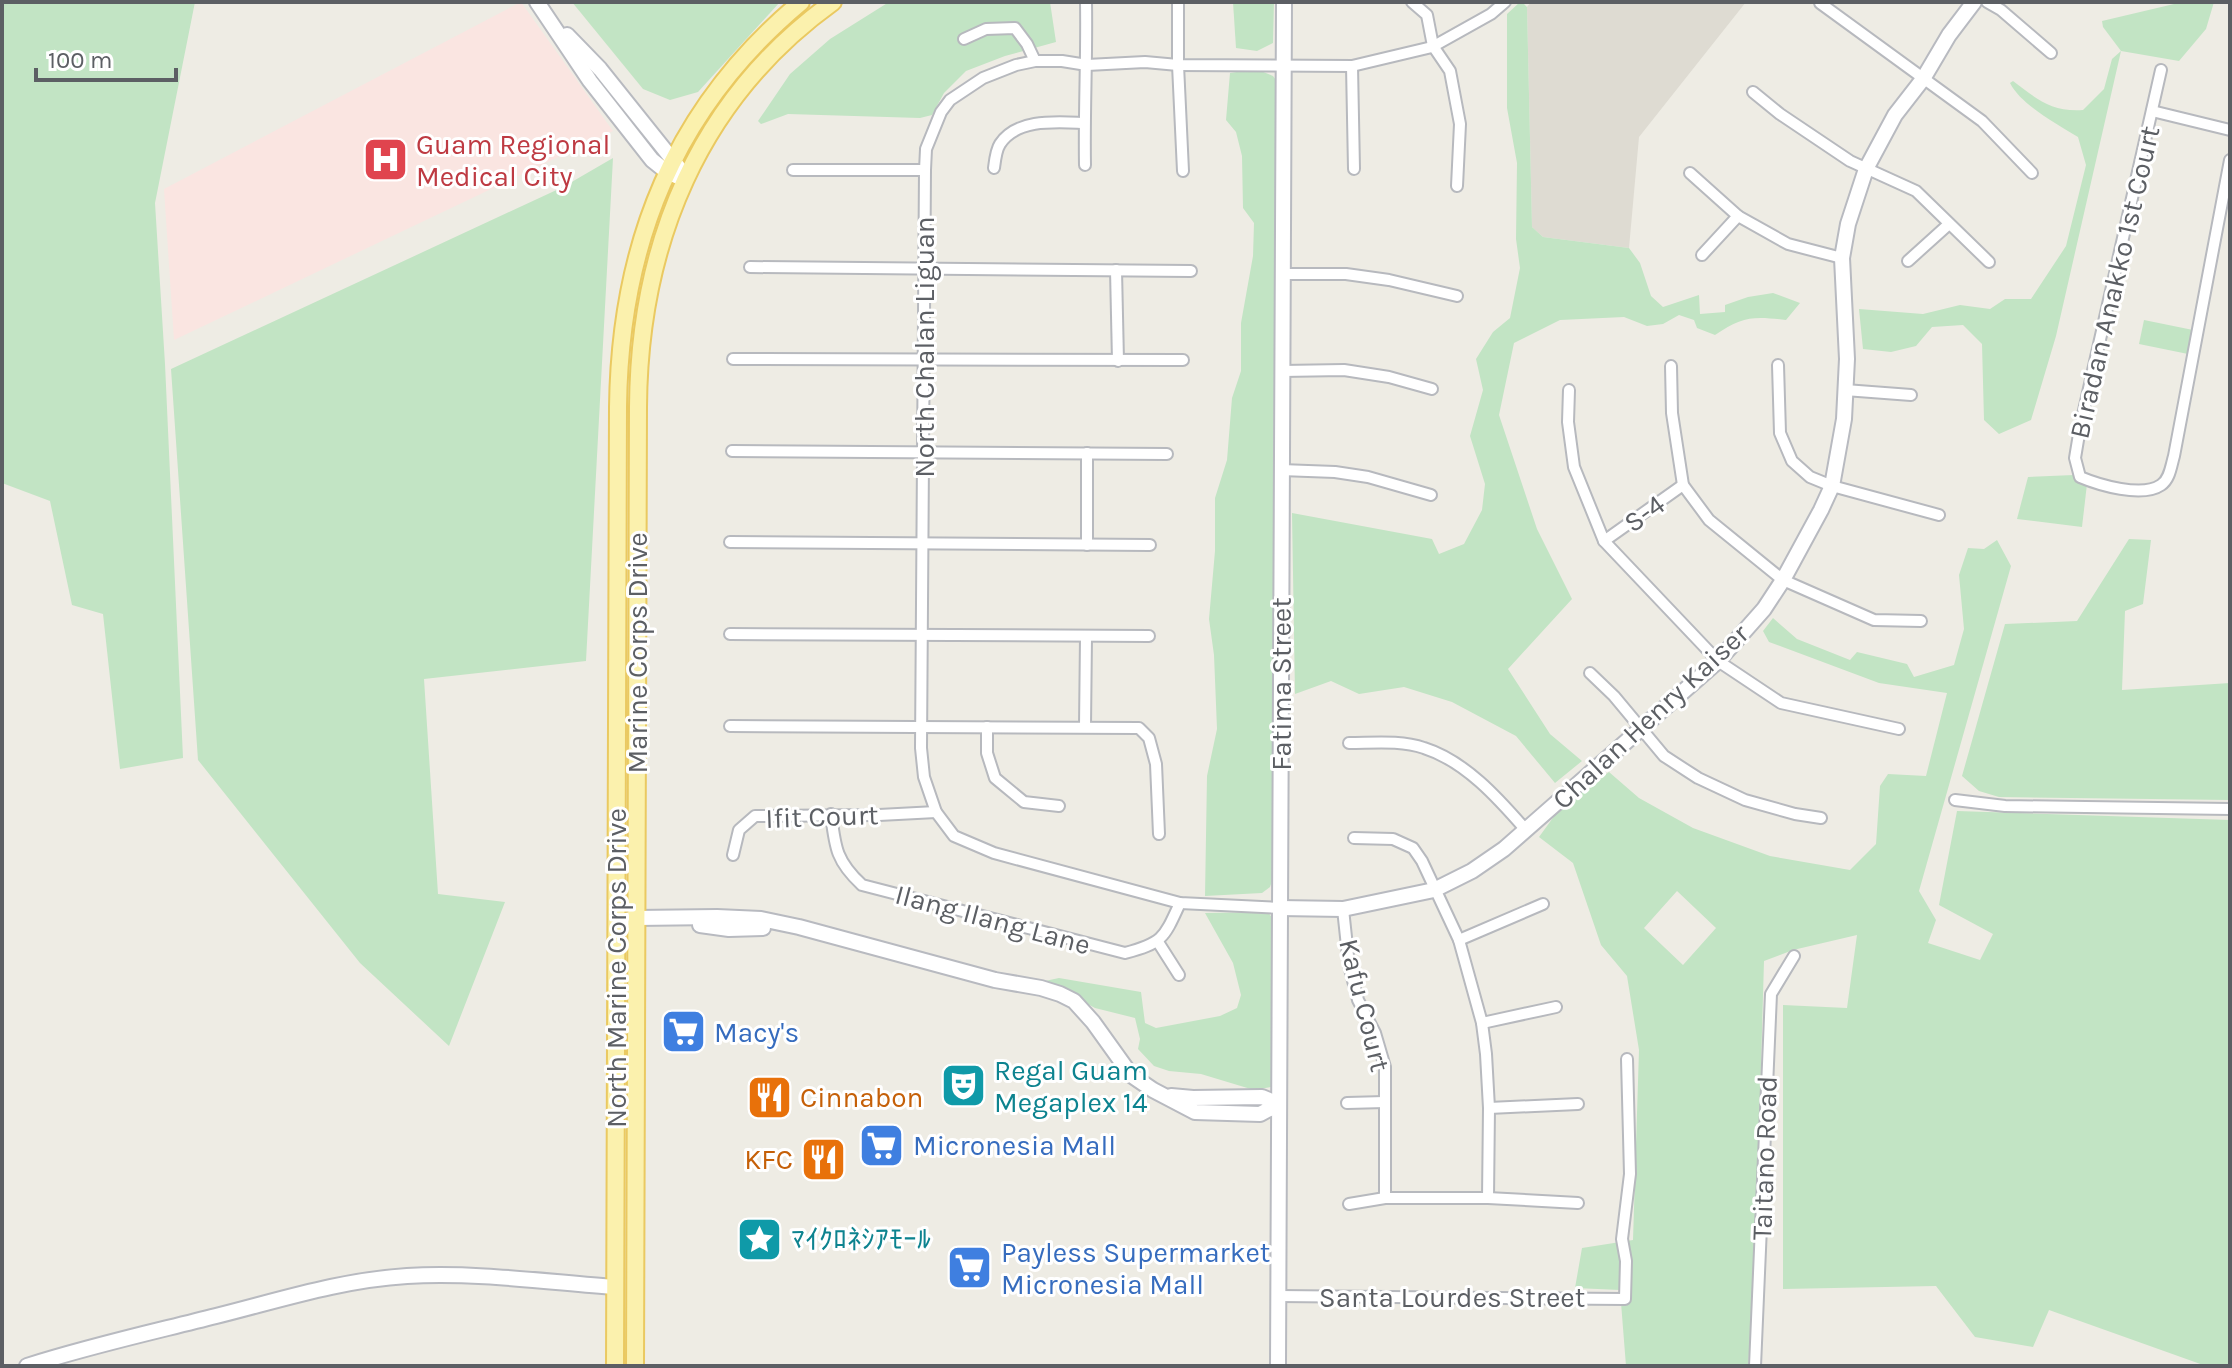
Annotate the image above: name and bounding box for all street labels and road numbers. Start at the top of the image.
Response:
street label: Biradan Anakko 1st Court [2062,123,2167,442]
street label: North Chalan Liguan [908,216,941,478]
street label: S-4 [1617,487,1671,539]
street label: Marine Corps Drive [621,532,654,774]
street label: Fatima Street [1265,597,1298,771]
street label: Chalan Henry Kaiser [1545,616,1756,816]
street label: Ifit Court [765,798,879,835]
street label: North Marine Corps Drive [600,808,633,1128]
street label: Ilang Ilang Lane [892,878,1094,961]
street label: Kafu Court [1332,935,1397,1075]
street label: Taitano Road [1745,1075,1784,1241]
street label: Santa Lourdes Street [1319,1281,1585,1314]

